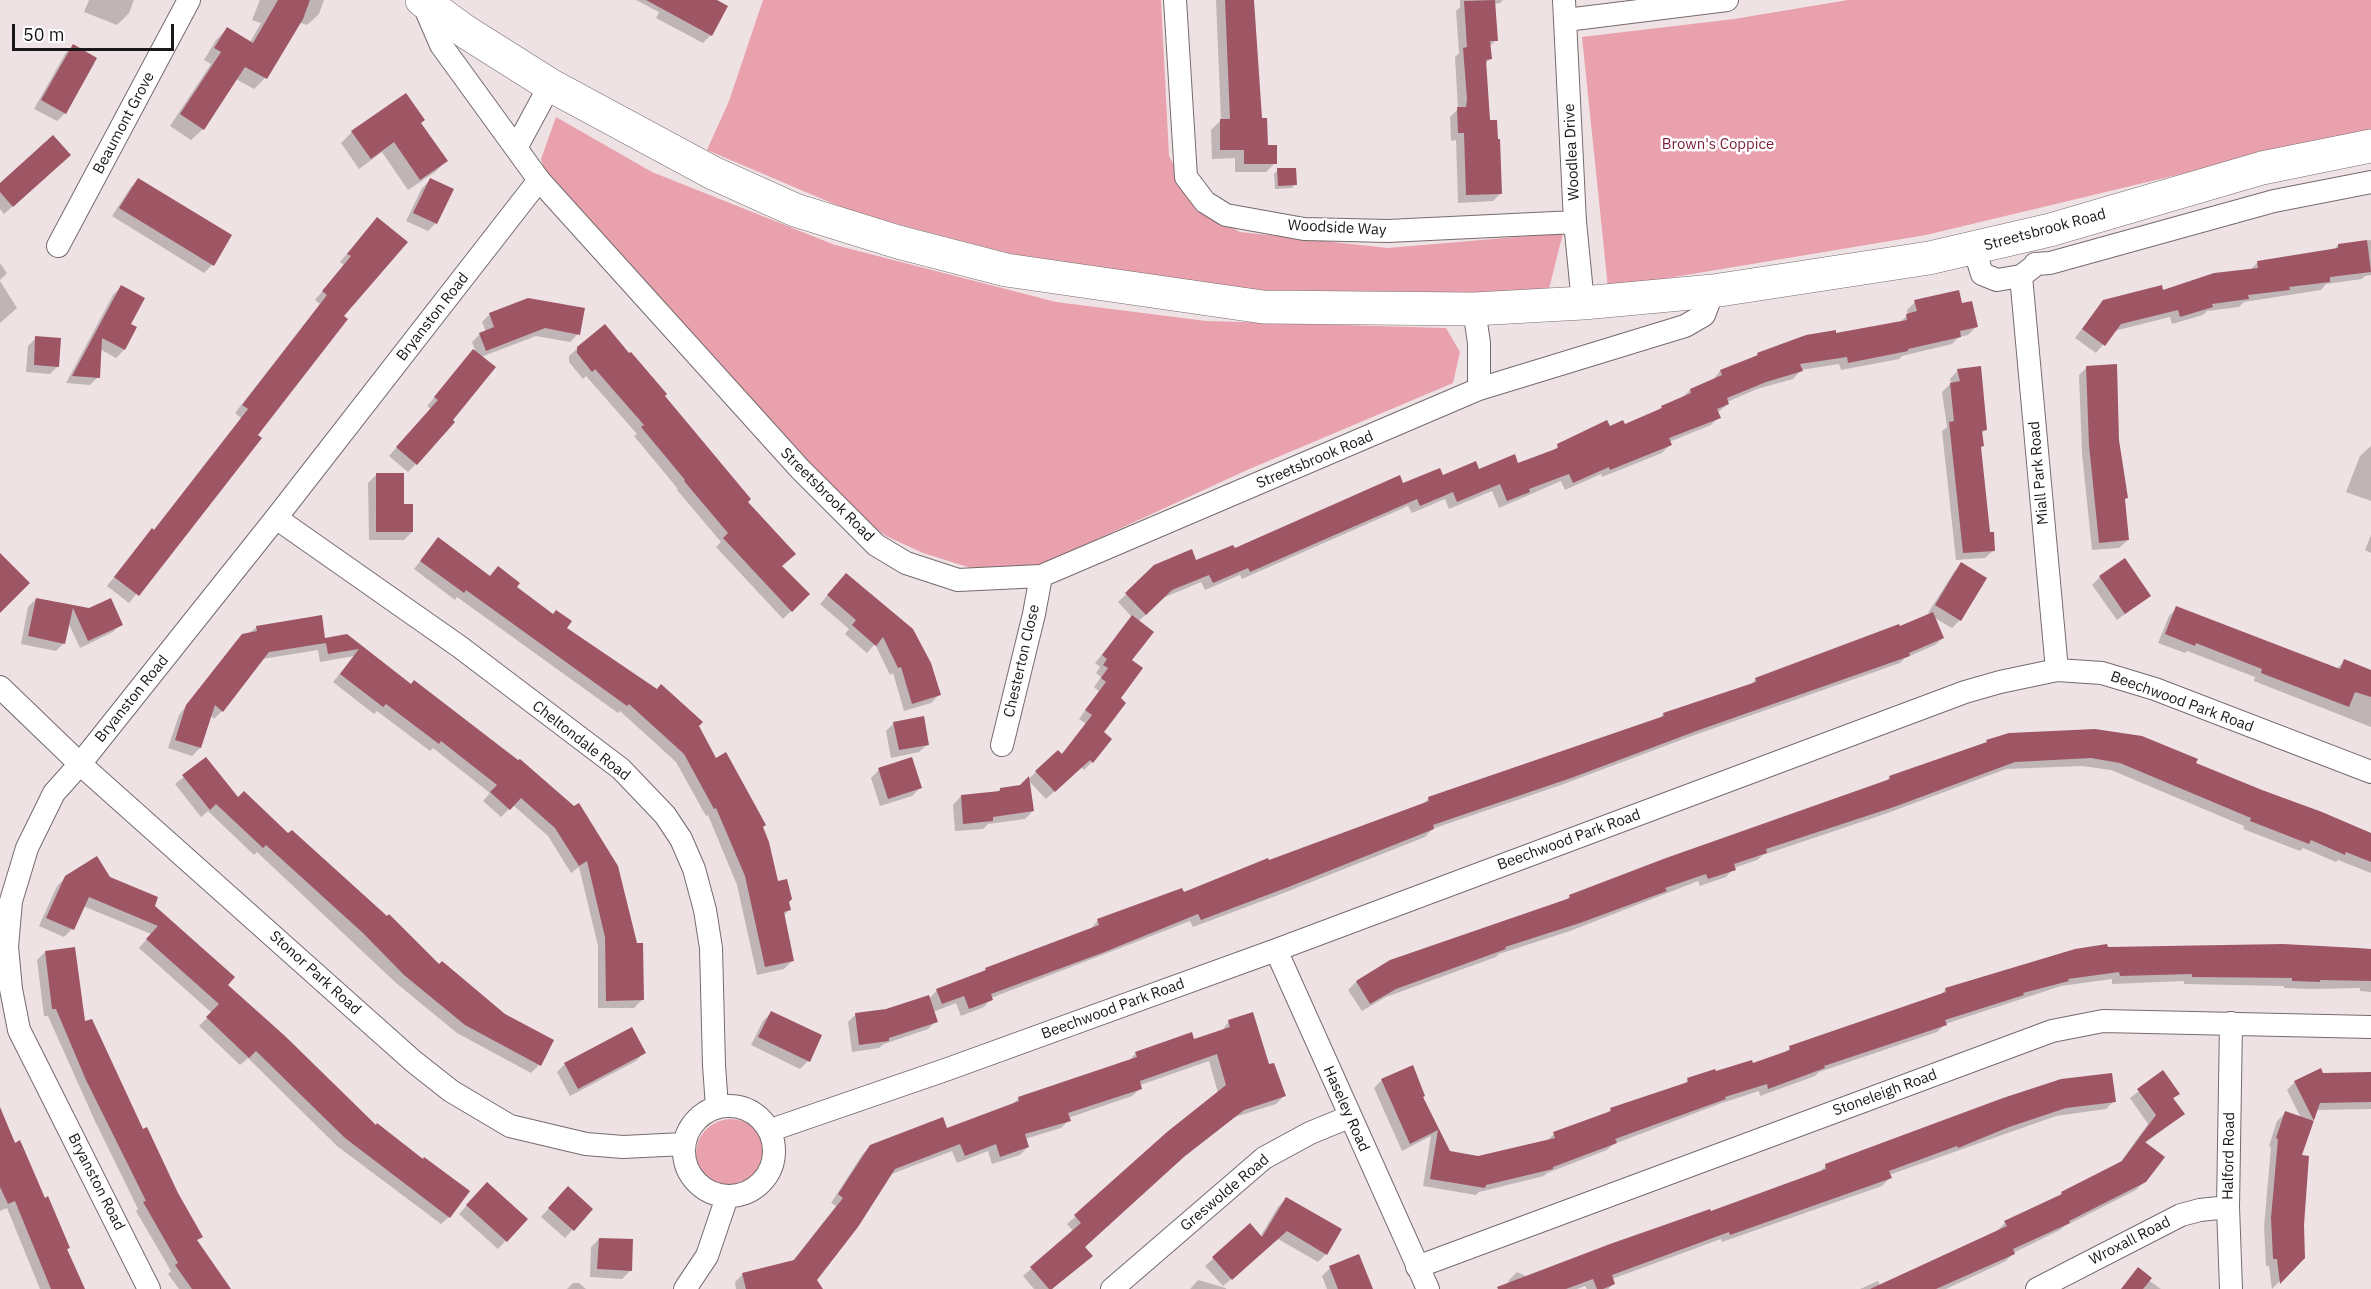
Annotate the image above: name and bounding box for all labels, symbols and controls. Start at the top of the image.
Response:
scale bar [15,12,177,50]
text: 50 m [23,23,65,46]
street label: Beaumont Grove [90,69,158,177]
street label: Woodlea Drive [1560,103,1584,201]
park label: Brown's Coppice [1662,136,1774,154]
street label: Streetsbrook Road [1982,205,2108,255]
street label: Woodside Way [1287,216,1387,240]
street label: Bryanston Road [393,269,473,365]
street label: Miall Park Road [2026,420,2052,526]
street label: Streetsbrook Road [1254,427,1376,493]
street label: Streetsbrook Road [776,444,878,546]
street label: Chesterton Close [1000,603,1044,719]
street label: Bryanston Road [91,652,173,746]
street label: Beechwood Park Road [2108,668,2256,736]
street label: Cheltondale Road [528,697,634,785]
street label: Beechwood Park Road [1495,806,1643,874]
street label: Stonor Park Road [266,927,364,1019]
street label: Beechwood Park Road [1039,975,1187,1043]
street label: Haseley Road [1319,1063,1373,1155]
street label: Stoneleigh Road [1830,1066,1940,1120]
street label: Halford Road [2219,1112,2239,1200]
street label: Bryanston Road [64,1130,128,1234]
street label: Greswolde Road [1177,1151,1273,1235]
street label: Wroxall Road [2086,1213,2174,1269]

